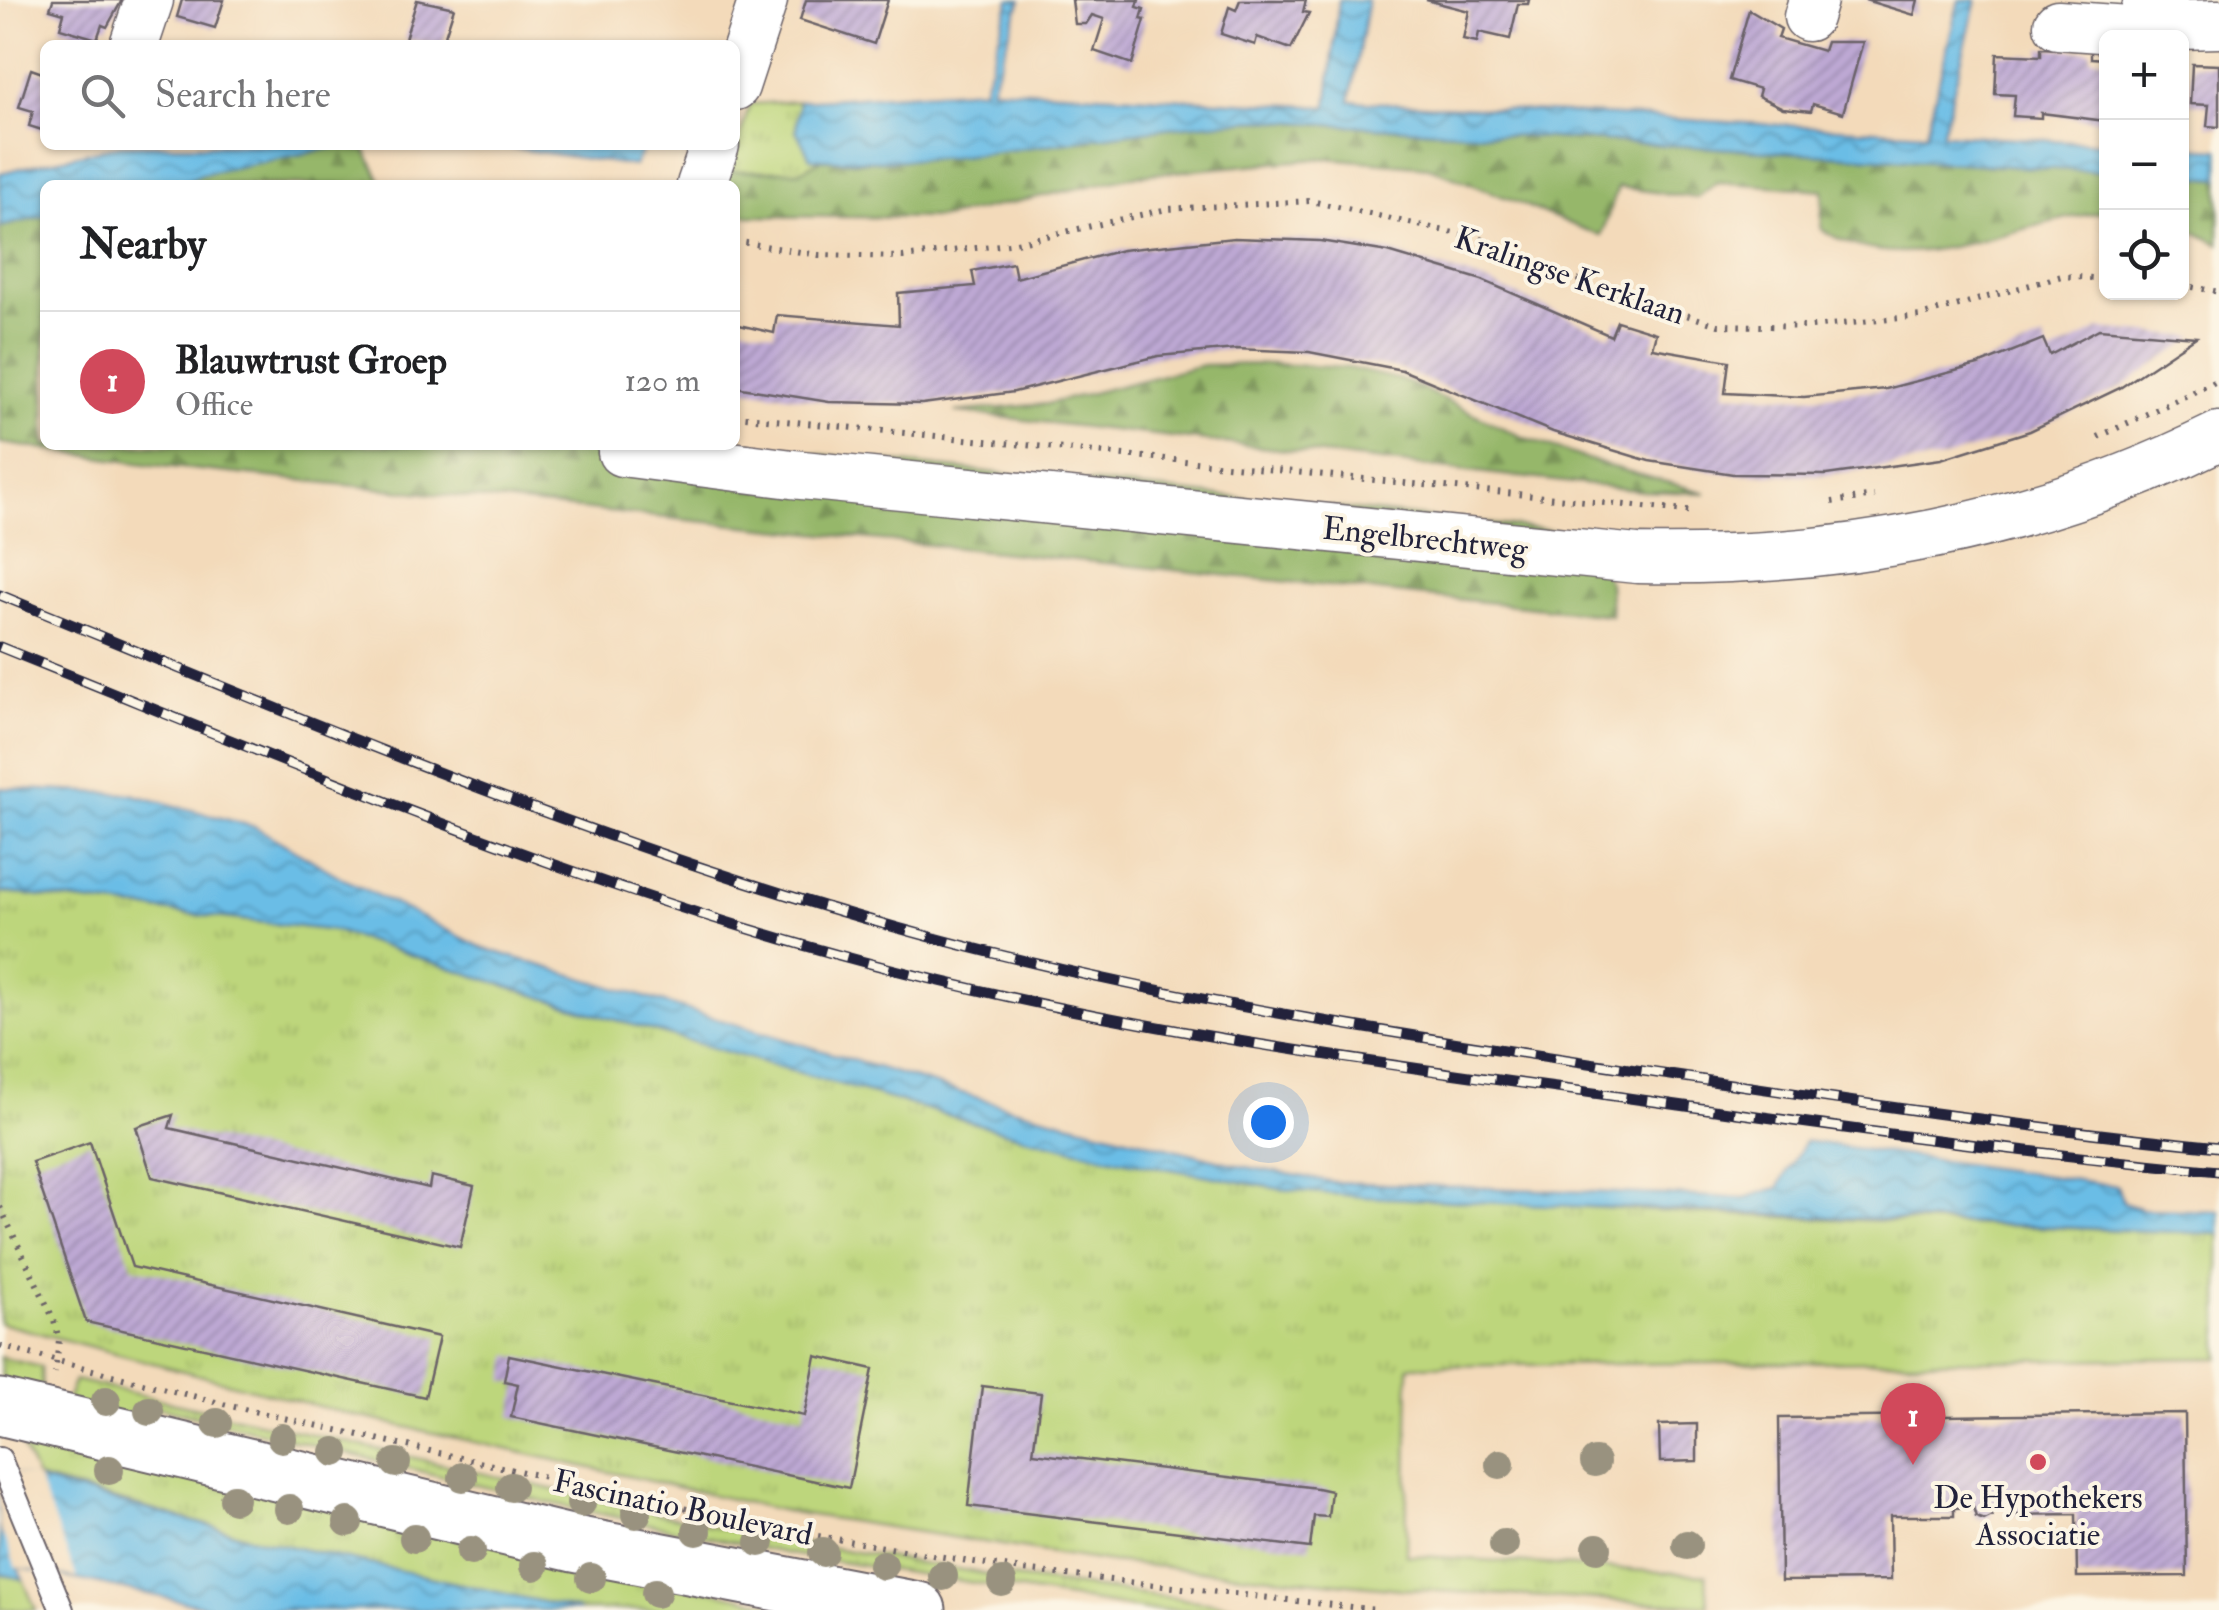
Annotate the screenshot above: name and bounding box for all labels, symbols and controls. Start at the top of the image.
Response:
map controls [2099,30,2189,300]
button: + [2099,30,2189,120]
search box [40,40,740,150]
icon: search [75,68,130,123]
text: Search here [155,71,331,119]
button: − [2099,120,2189,210]
button: locate [2099,210,2189,300]
street label: Kralingse Kerklaan [1449,218,1690,334]
text: Nearby [80,219,206,271]
text: Blauwtrust Groep [175,337,447,385]
text: 1 [107,361,118,401]
text: 120 m [624,361,700,401]
text: Office [175,385,253,425]
street label: Engelbrechtweg [1320,508,1531,570]
your location [1243,1097,1294,1148]
pin: 1 [1880,1382,1946,1465]
marker: De Hypothekers Associatie [2027,1451,2049,1473]
street label: Fascinatio Boulevard [550,1461,816,1555]
place label: De Hypothekers Associatie [1933,1478,2143,1555]

